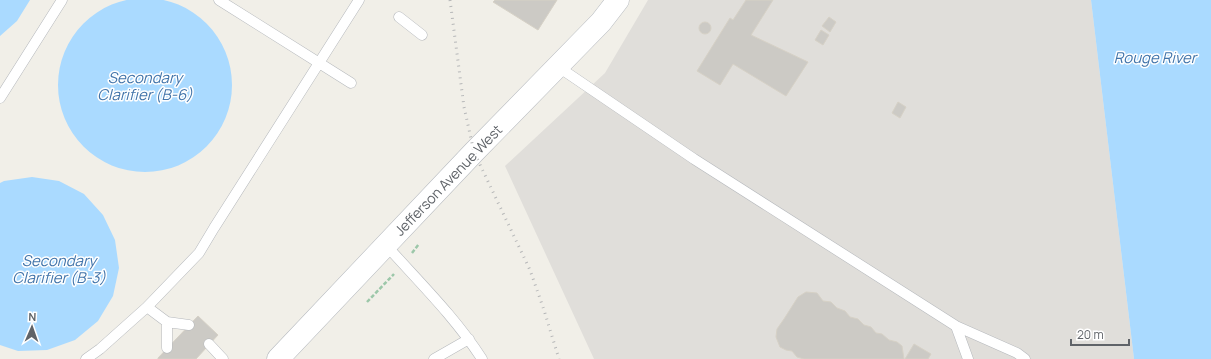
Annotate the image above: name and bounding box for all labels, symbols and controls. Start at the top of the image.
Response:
water label: Rouge River [1114,47,1199,68]
water label: Secondary Clarifier (B-6) [97,67,193,105]
street label: Jefferson Avenue West [390,120,506,240]
water label: Secondary Clarifier (B-3) [12,250,106,288]
north arrow [12,307,52,347]
text: N [28,309,37,324]
scale bar [1071,321,1129,347]
text: 20 m [1077,326,1104,343]

